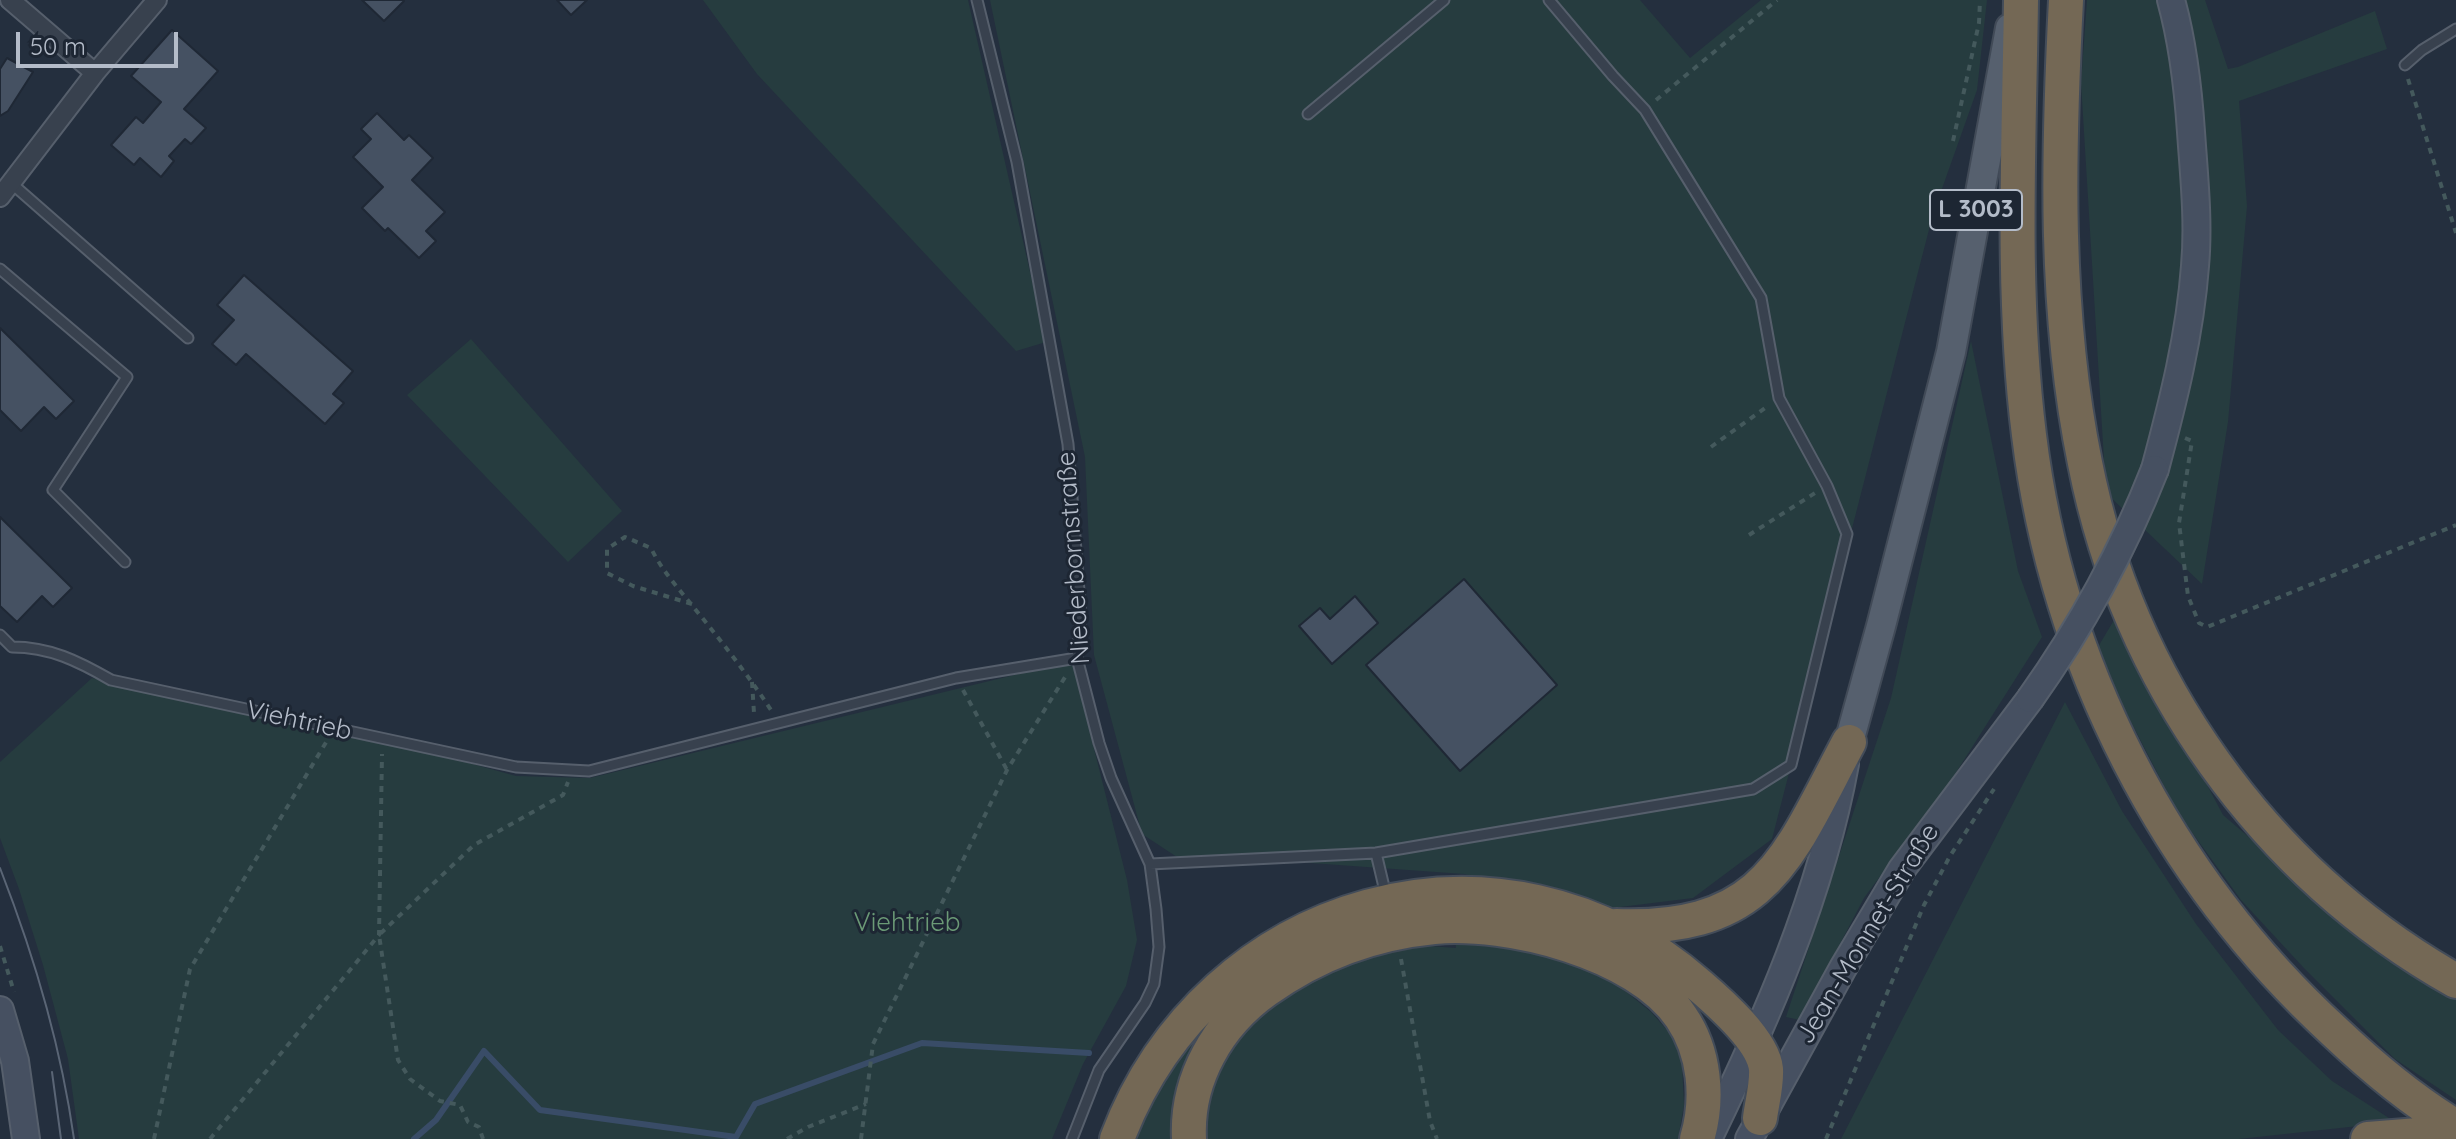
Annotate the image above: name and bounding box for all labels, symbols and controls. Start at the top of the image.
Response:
scale bar [20,16,182,66]
text: 50 m [30,31,86,61]
road number: L 3003 [1930,190,2022,230]
street label: Niederbornstraße [1051,451,1097,665]
street label: Viehtrieb [243,695,355,747]
street label: Jean-Monnet-Straße [1790,818,1946,1050]
park label: Viehtrieb [853,907,961,939]

